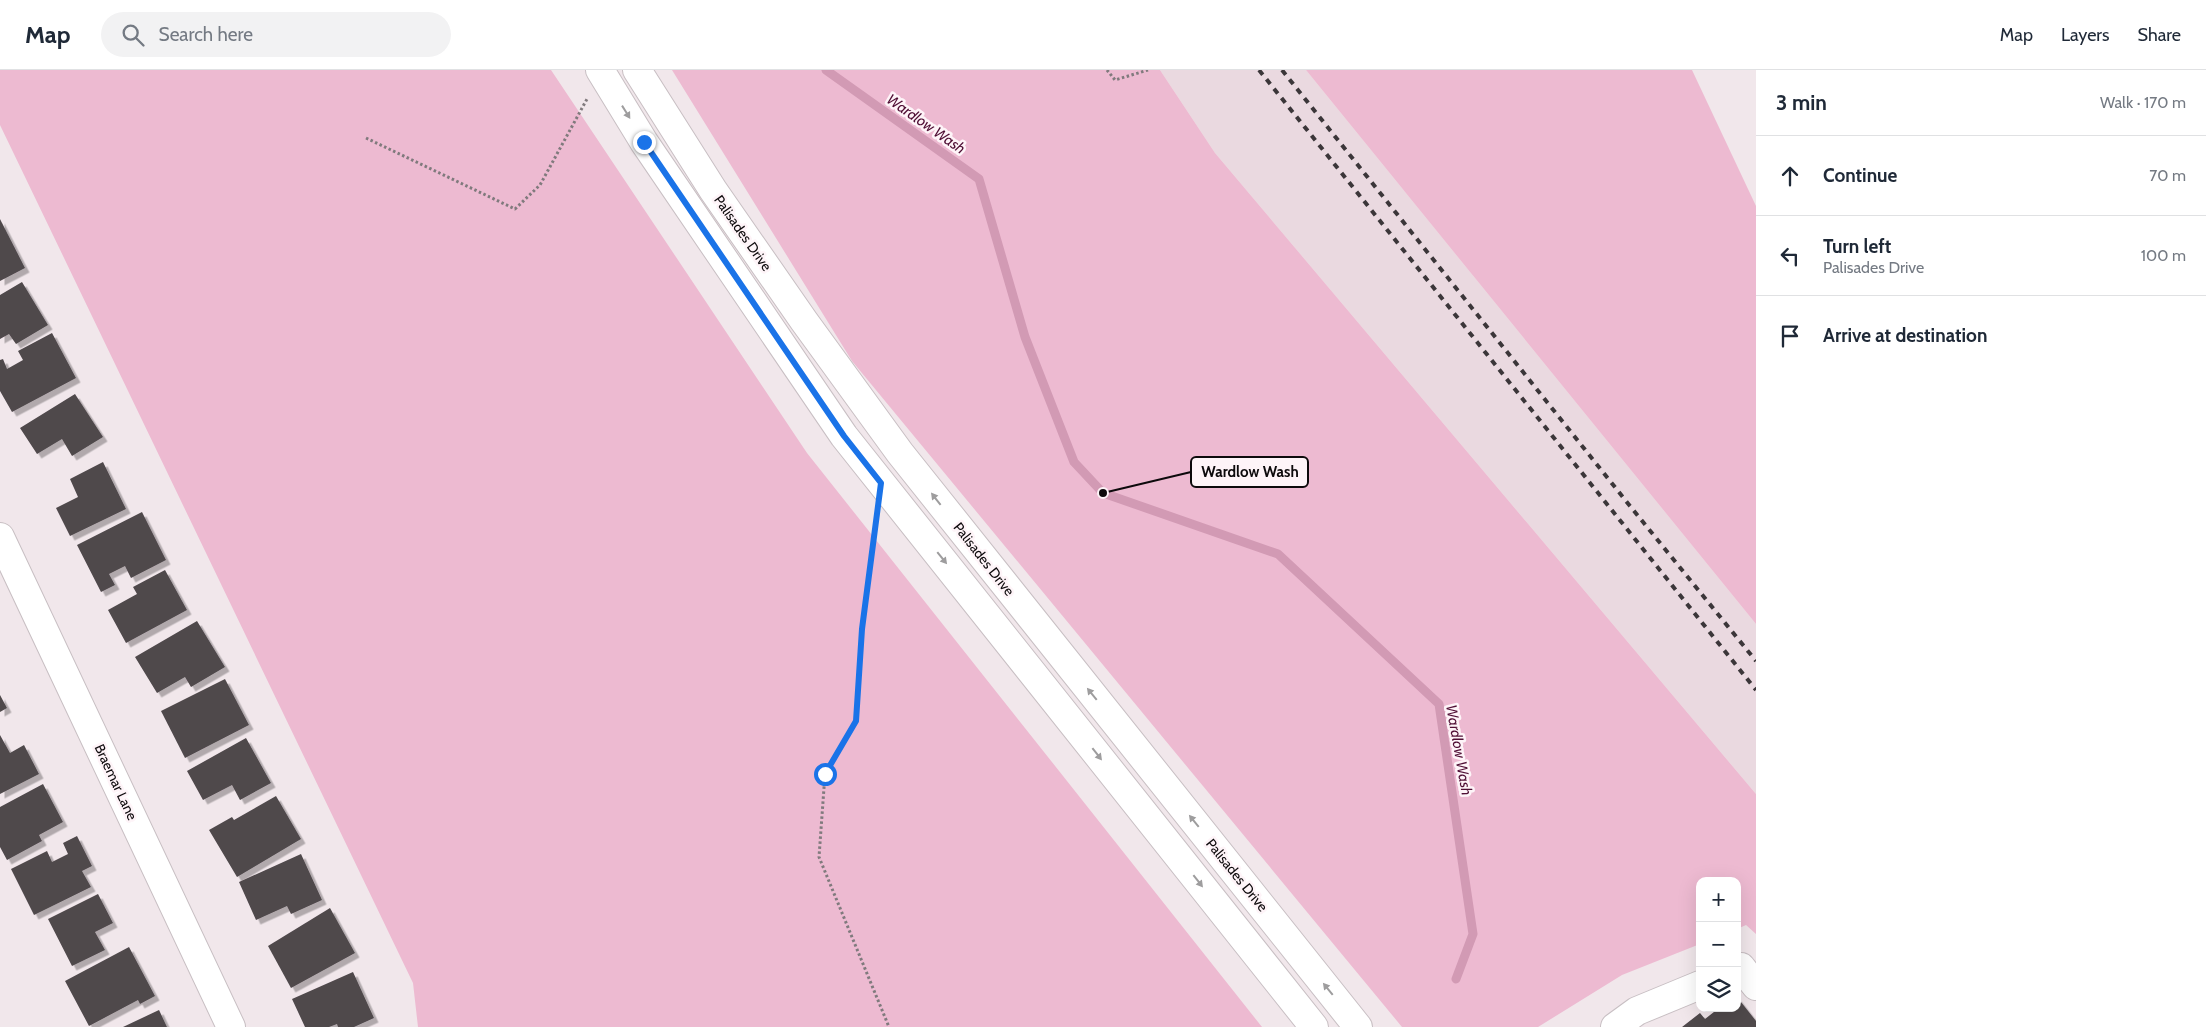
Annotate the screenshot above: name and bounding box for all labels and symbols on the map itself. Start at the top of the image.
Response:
water label: Wardlow Wash [883,90,969,158]
one-way arrow [621,105,630,118]
route end [633,131,656,154]
street label: Palisades Drive [710,192,776,274]
callout: Wardlow Wash [1191,457,1308,487]
text: Wardlow Wash [1201,463,1299,481]
one-way arrow [931,492,942,505]
street label: Palisades Drive [950,519,1018,599]
one-way arrow [936,551,947,564]
one-way arrow [1087,688,1098,701]
water label: Wardlow Wash [1442,703,1476,797]
street label: Braemar Lane [91,741,141,823]
one-way arrow [1092,747,1103,760]
route start [814,763,837,786]
one-way arrow [1188,815,1199,828]
street label: Palisades Drive [1202,835,1272,915]
one-way arrow [1193,874,1204,887]
one-way arrow [1322,983,1333,996]

